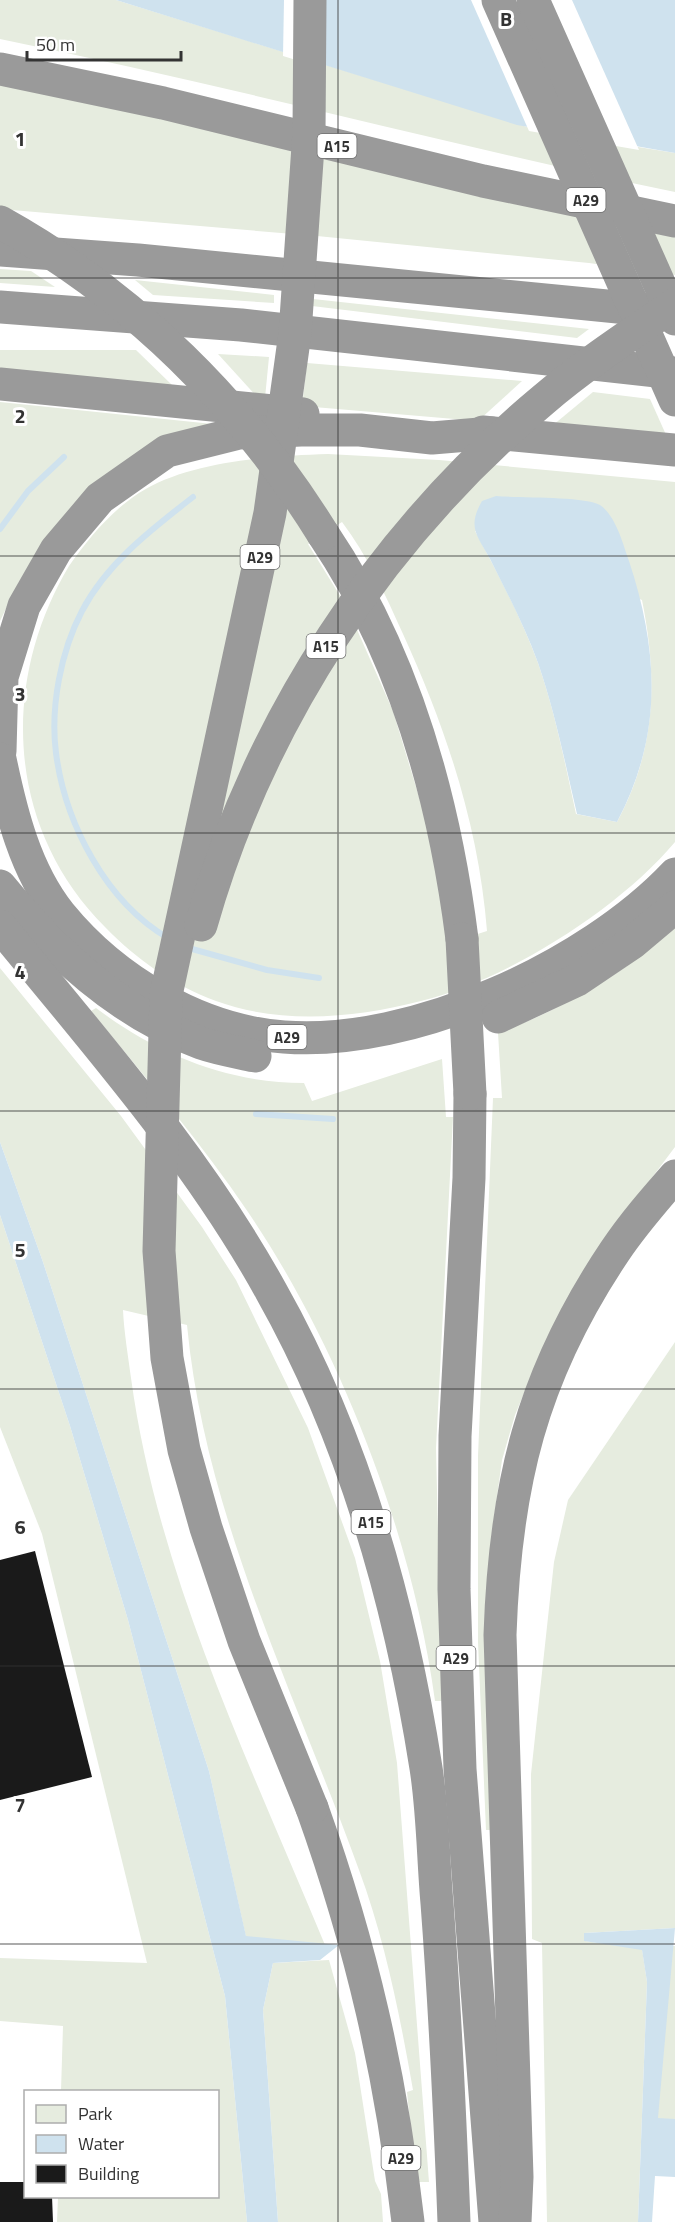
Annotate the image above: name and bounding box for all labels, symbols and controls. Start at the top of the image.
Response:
text: B [500,3,512,34]
scale bar [27,24,182,62]
text: 50 m [36,31,75,58]
text: 1 [14,123,26,154]
road number: A15 [318,134,356,158]
road number: A29 [566,188,606,212]
text: 2 [14,400,26,431]
road number: A29 [240,545,280,569]
road number: A15 [306,634,346,658]
text: 3 [14,678,26,709]
text: 4 [14,956,26,987]
road number: A29 [268,1025,306,1049]
text: 5 [14,1234,26,1265]
road number: A15 [352,1510,391,1534]
text: 6 [14,1511,26,1542]
road number: A29 [436,1646,476,1670]
text: 7 [14,1789,26,1820]
legend [24,2090,219,2198]
text: Park [78,2100,113,2127]
text: Water [78,2130,124,2157]
road number: A29 [382,2146,420,2170]
text: Building [78,2160,139,2187]

